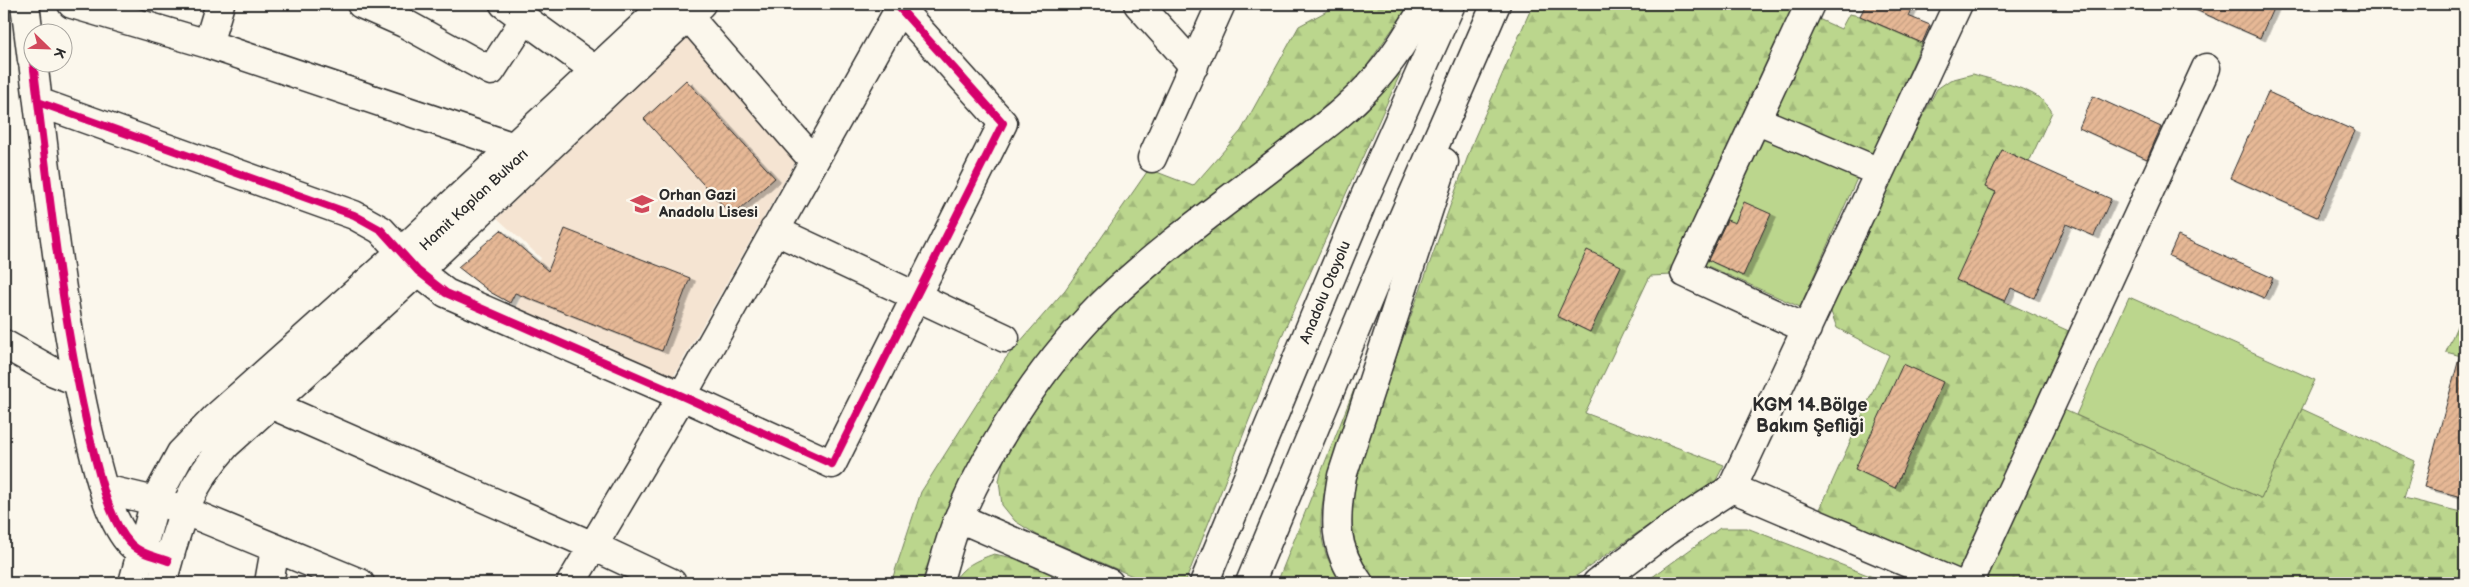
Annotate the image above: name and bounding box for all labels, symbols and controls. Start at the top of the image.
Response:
north arrow [22,22,72,72]
text: K [50,45,69,61]
street label: Hamit Kaplan Bulvarı [416,145,532,255]
place label: Orhan Gazi Anadolu Lisesi [658,186,758,222]
school or university icon: Orhan Gazi Anadolu Lisesi [629,191,655,217]
street label: Anadolu Otoyolu [1295,238,1355,346]
district label: KGM 14.Bölge Bakım Şefliği [1752,395,1868,437]

